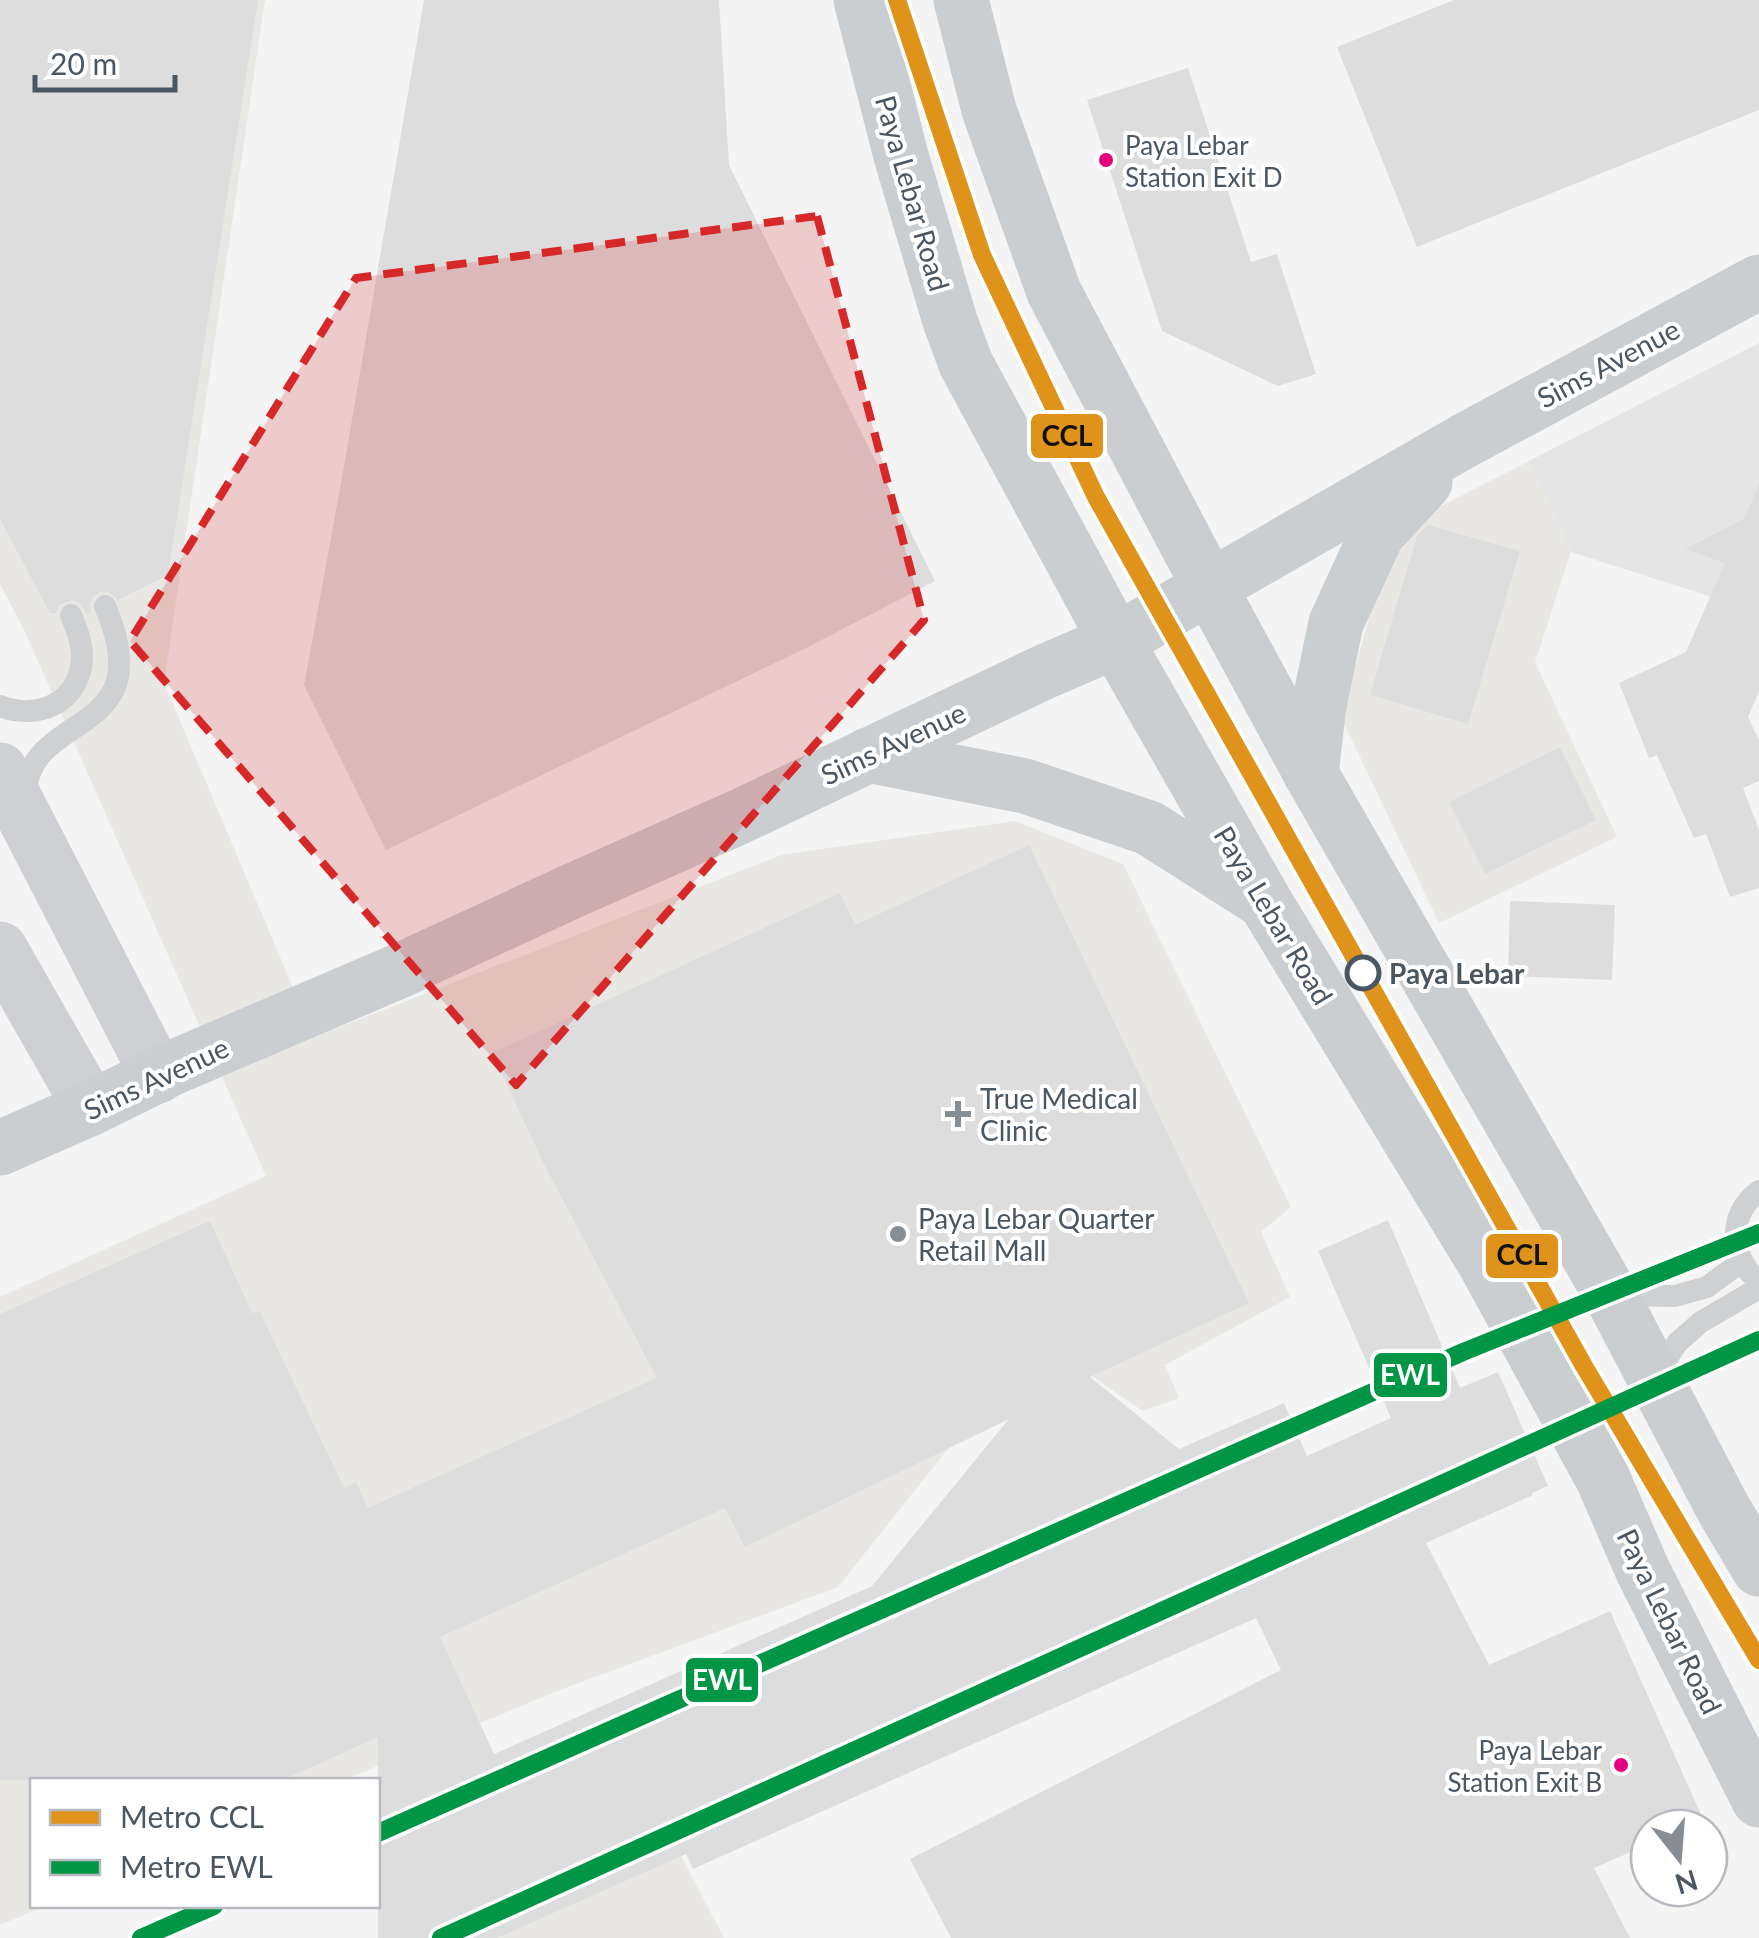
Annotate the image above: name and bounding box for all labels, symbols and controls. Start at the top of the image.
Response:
scale bar [35,30,175,92]
text: 20 m [50,45,117,81]
street label: Paya Lebar Road [869,91,957,295]
place label: Paya Lebar Station Exit D [1125,129,1282,193]
marker: Paya Lebar Station Exit D [1096,150,1116,170]
street label: Sims Avenue [1531,311,1685,415]
line badge: CCL [1029,412,1105,460]
text: CCL [1041,418,1093,452]
street label: Sims Avenue [815,695,971,791]
street label: Paya Lebar Road [1207,820,1341,1010]
marker: Paya Lebar [1346,956,1380,990]
place label: Paya Lebar [1389,956,1525,990]
street label: Sims Avenue [78,1030,234,1126]
place label: True Medical Clinic [980,1081,1138,1147]
marker: True Medical Clinic [945,1101,971,1127]
place label: Paya Lebar Quarter Retail Mall [918,1201,1155,1267]
marker: Paya Lebar Quarter Retail Mall [887,1223,909,1245]
line badge: CCL [1484,1232,1560,1280]
text: CCL [1496,1237,1548,1271]
line badge: EWL [1372,1351,1449,1399]
text: EWL [1380,1357,1440,1391]
street label: Paya Lebar Road [1610,1523,1730,1719]
line badge: EWL [684,1656,760,1704]
text: EWL [692,1662,752,1696]
place label: Paya Lebar Station Exit B [1447,1734,1603,1798]
marker: Paya Lebar Station Exit B [1611,1755,1631,1775]
legend [30,1778,380,1908]
text: Metro CCL [120,1798,264,1834]
north arrow [1629,1808,1729,1908]
text: Metro EWL [120,1848,273,1884]
text: N [1671,1863,1702,1902]

